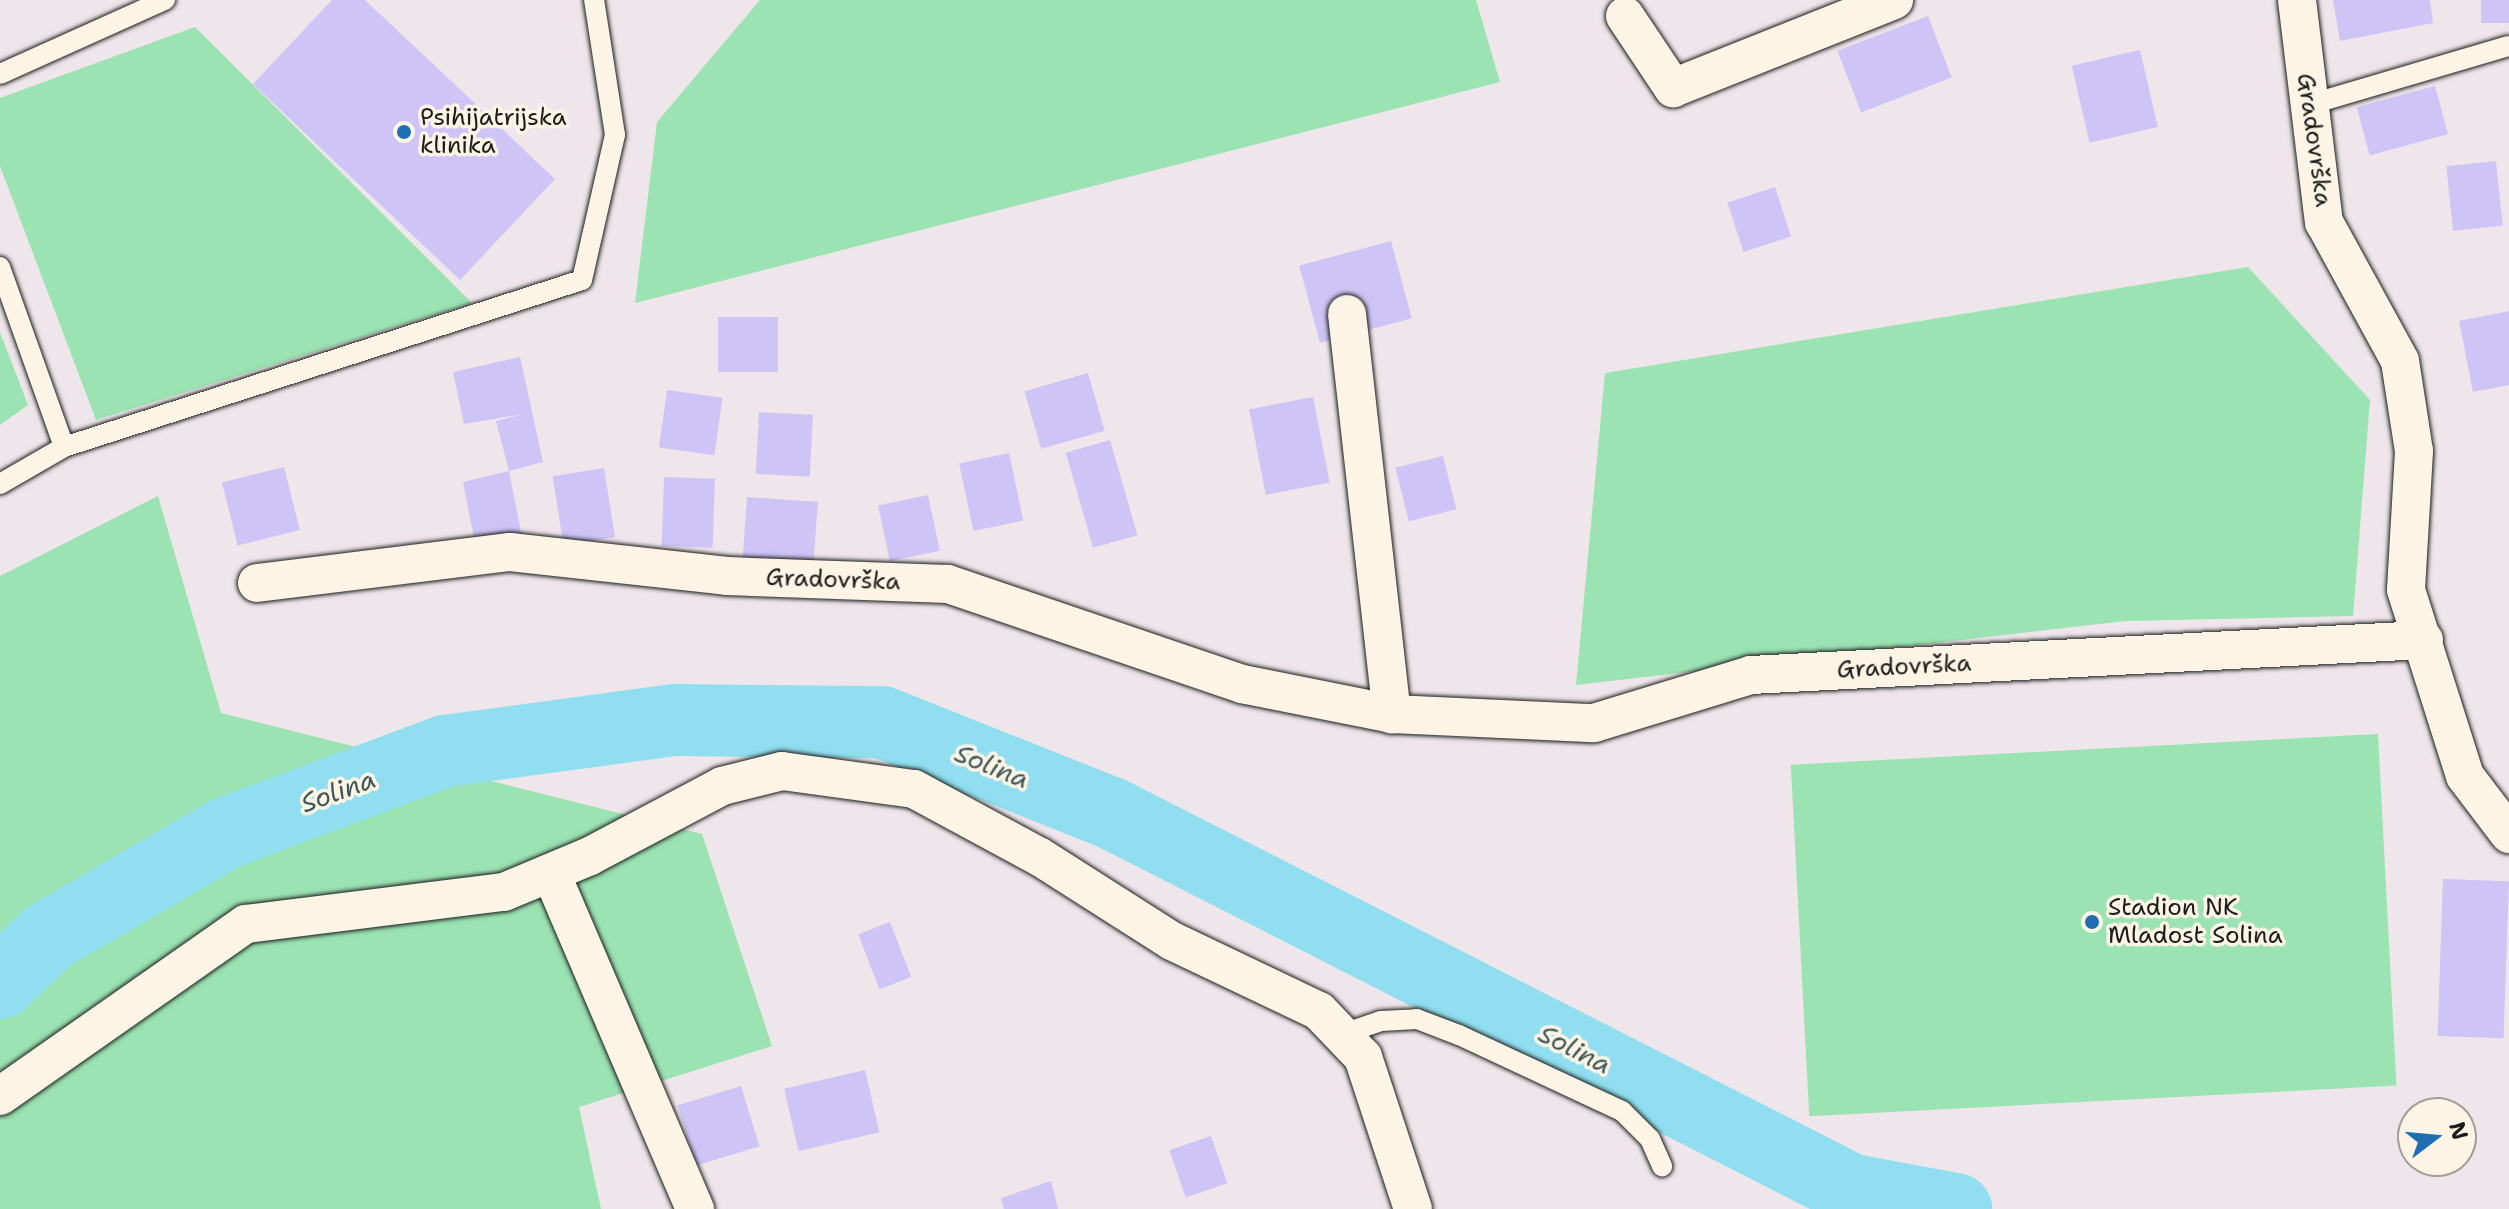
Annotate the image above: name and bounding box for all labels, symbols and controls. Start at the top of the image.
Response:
street label: Gradovrška [2290,71,2338,209]
place label: Psihijatrijska klinika [420,104,567,160]
marker: Psihijatrijska klinika [395,123,413,141]
street label: Gradovrška [765,563,901,597]
street label: Gradovrška [1836,649,1972,685]
water label: Solina [950,737,1034,795]
water label: Solina [296,763,380,819]
place label: Stadion NK Mladost Solina [2108,894,2283,950]
marker: Stadion NK Mladost Solina [2083,913,2101,931]
water label: Solina [1534,1018,1616,1080]
north arrow [2397,1097,2477,1177]
text: N [2442,1118,2475,1143]

